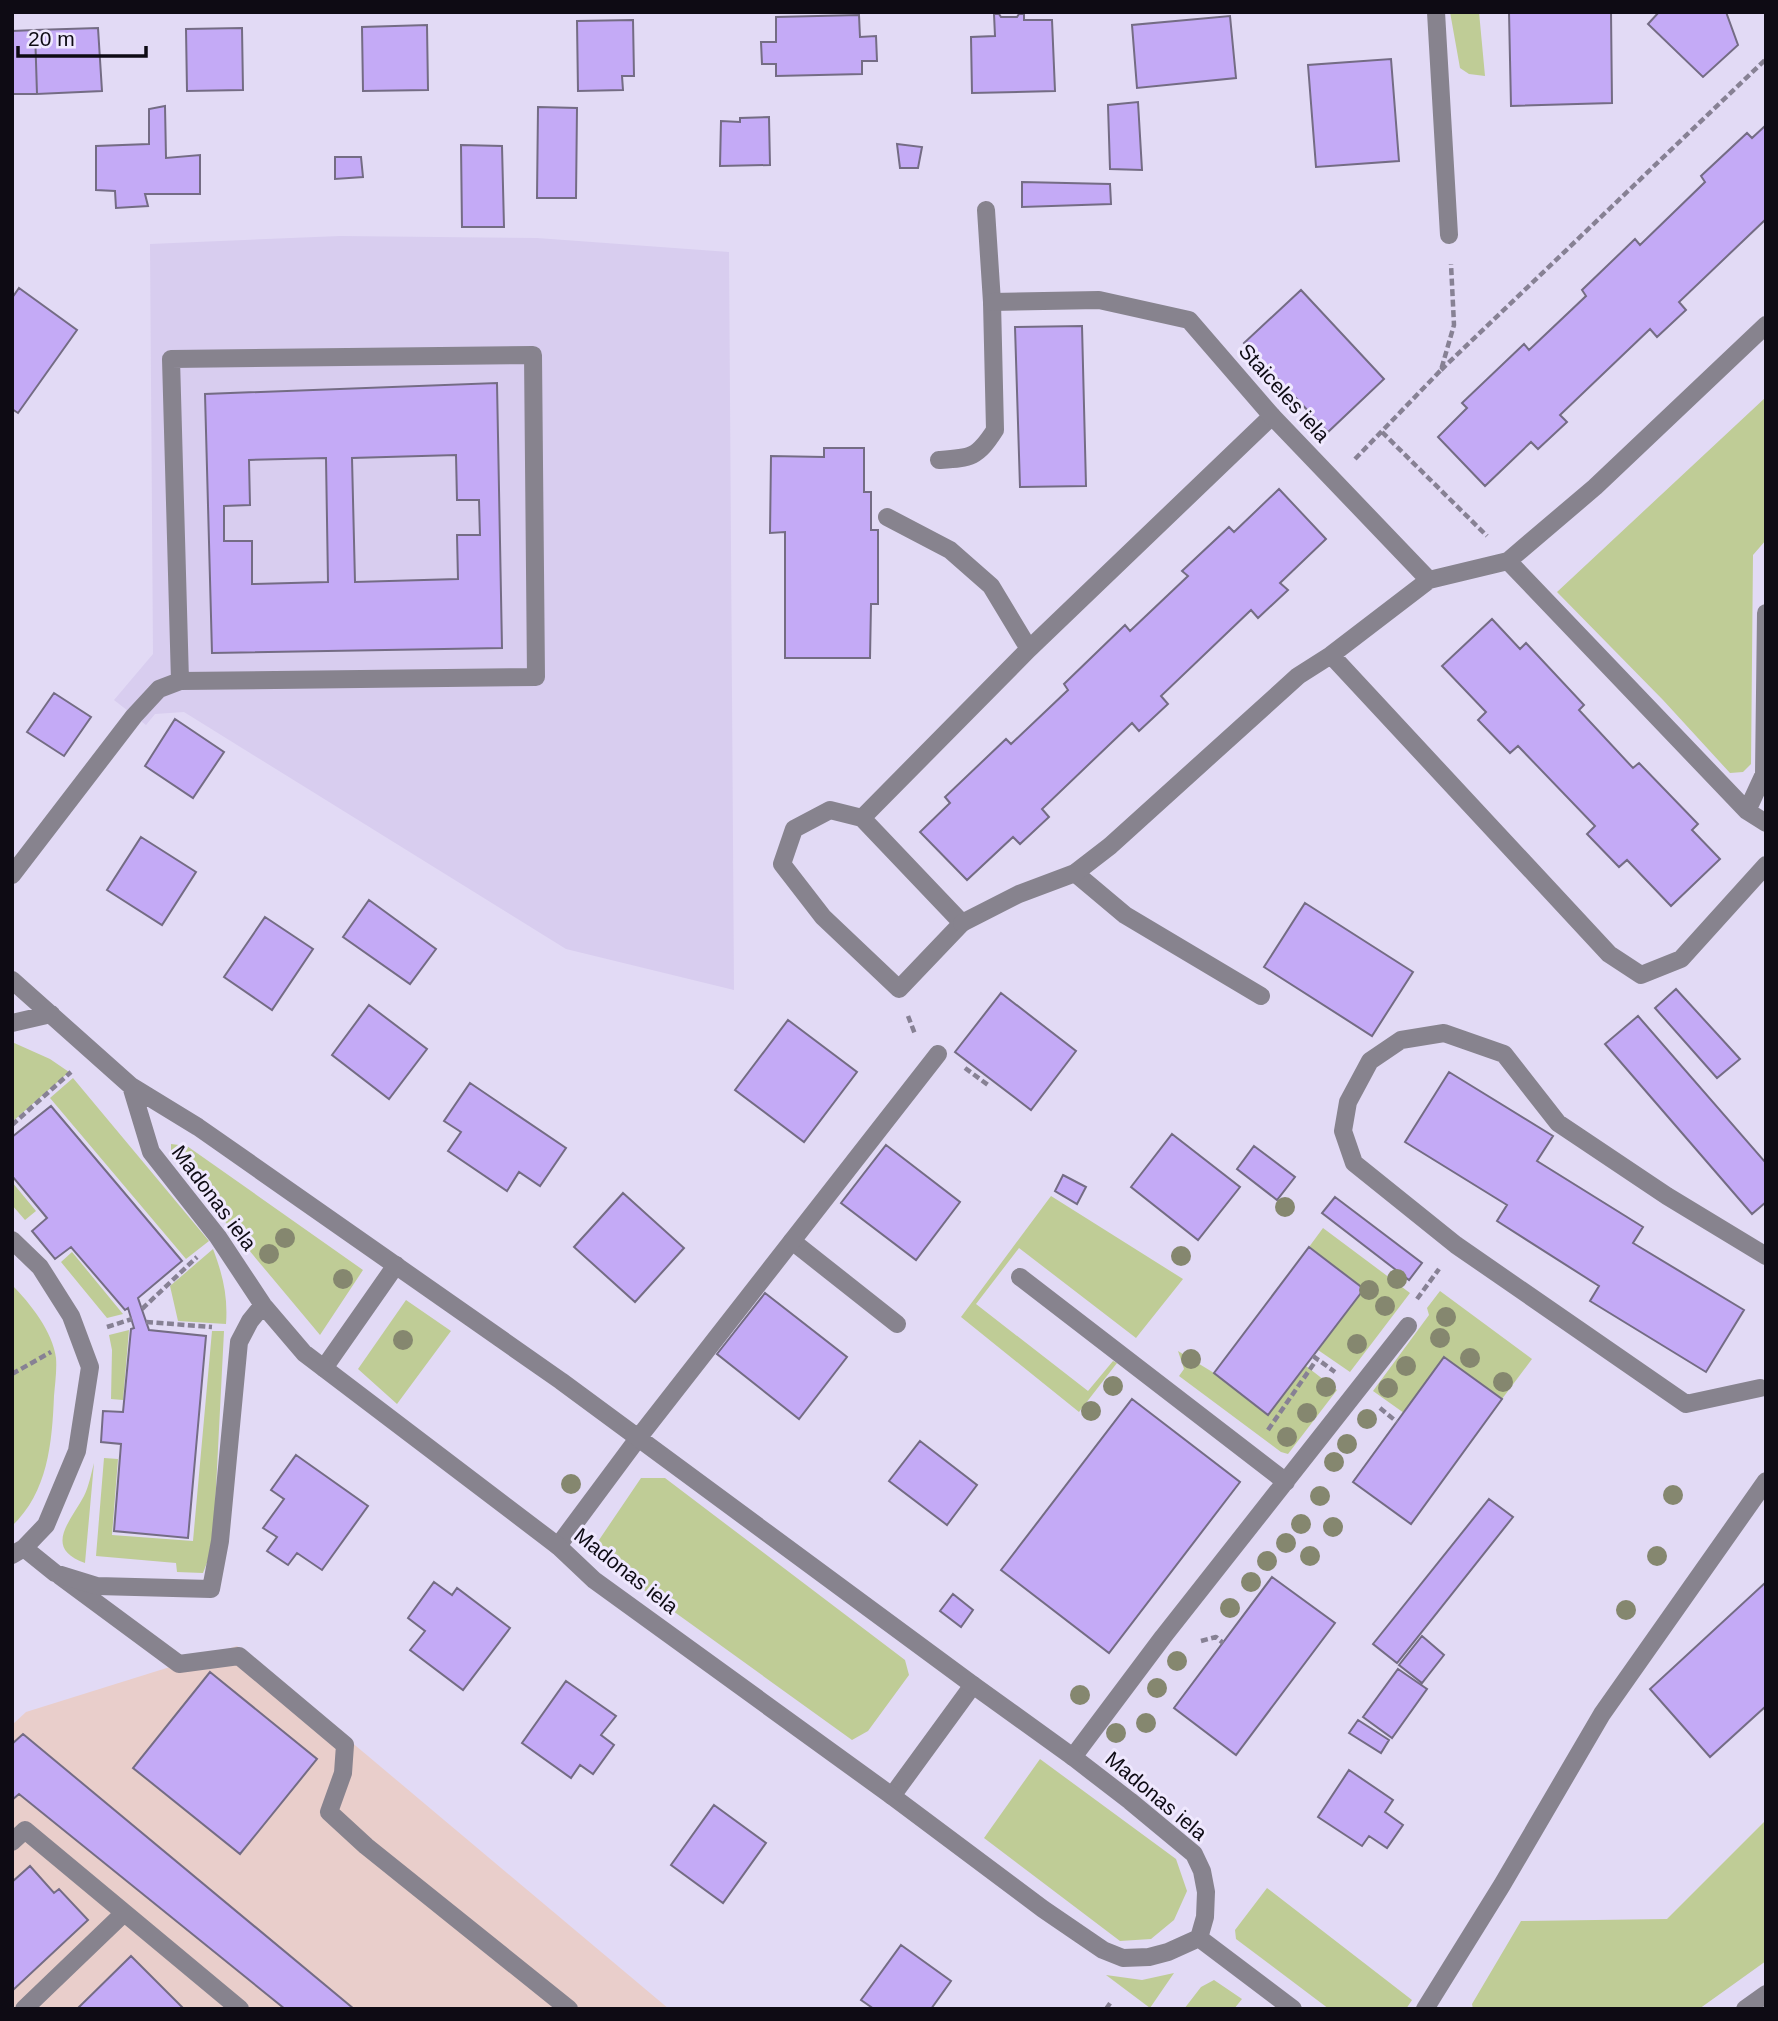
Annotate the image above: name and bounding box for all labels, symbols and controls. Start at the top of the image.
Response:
scale bar [18,14,145,58]
text: 20 m [28,27,75,50]
street label: Staiceles iela [1234,339,1335,447]
street label: Madonas iela [168,1141,261,1255]
street label: Madonas iela [570,1523,683,1618]
street label: Madonas iela [1101,1747,1212,1845]

